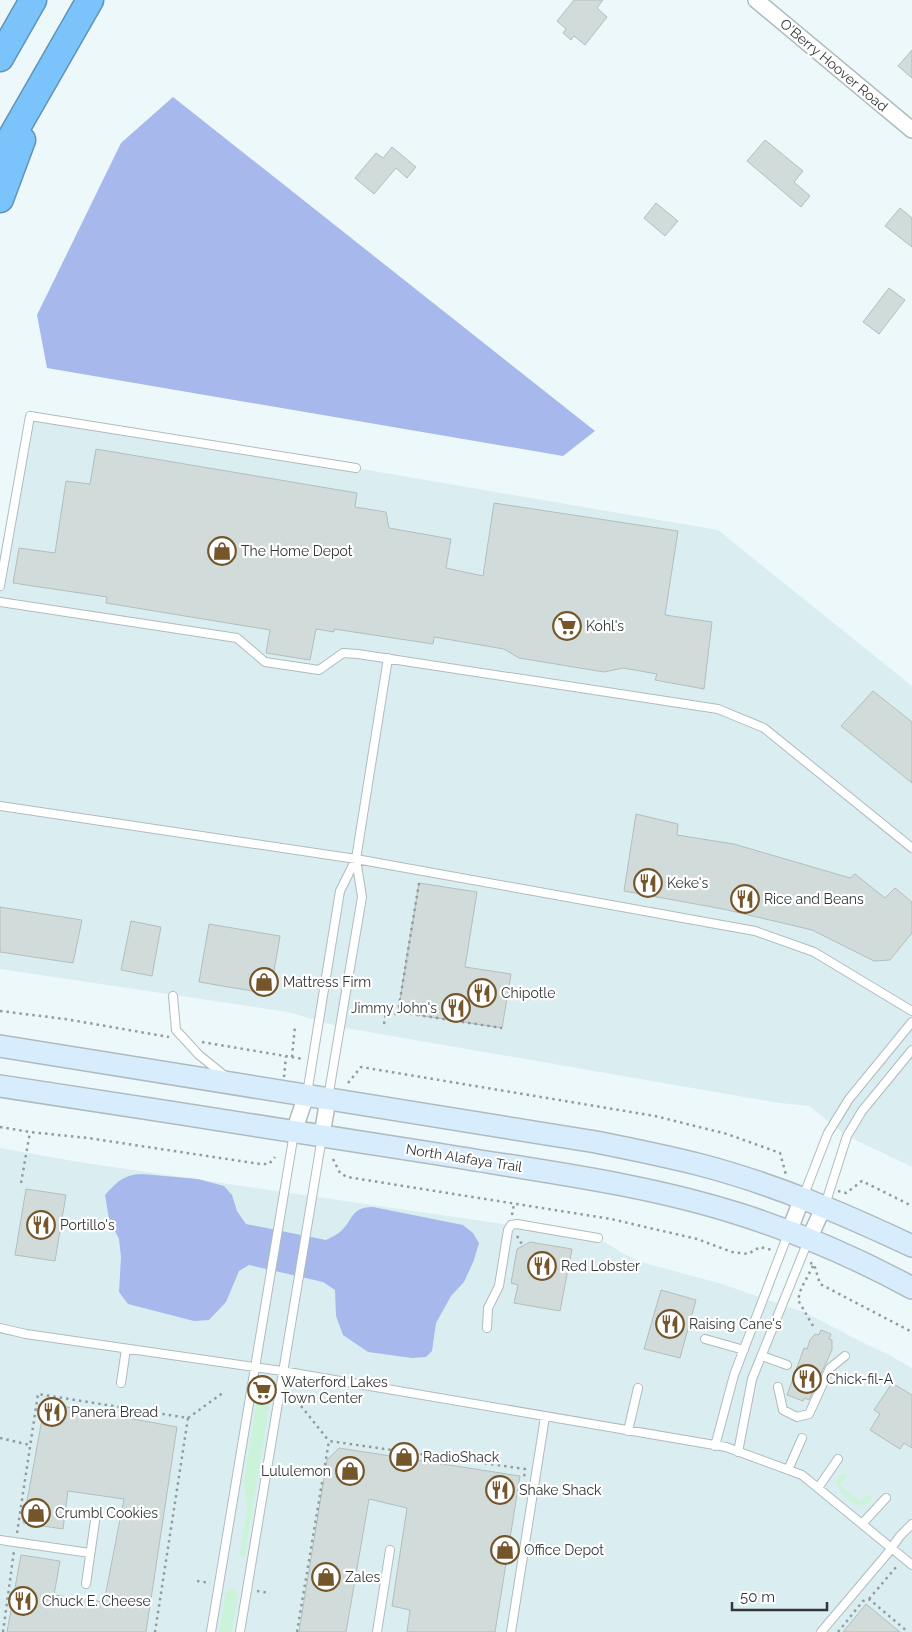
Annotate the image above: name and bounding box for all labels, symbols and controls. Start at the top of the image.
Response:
street label: O'Berry Hoover Road [777,15,891,115]
shop icon: The Home Depot [207,536,237,566]
place label: The Home Depot [241,543,353,559]
supermarket icon: Kohl's [552,611,582,641]
place label: Kohl's [586,618,624,634]
restaurant icon: Keke's [633,868,663,898]
place label: Keke's [667,875,709,891]
restaurant icon: Rice and Beans [730,884,760,914]
place label: Rice and Beans [764,891,864,907]
shop icon: Mattress Firm [249,967,279,997]
place label: Mattress Firm [283,974,371,990]
restaurant icon: Chipotle [467,978,497,1008]
place label: Chipotle [501,985,555,1001]
restaurant icon: Jimmy John's [441,993,471,1023]
place label: Jimmy John's [351,1000,437,1016]
street label: North Alafaya Trail [405,1141,524,1175]
restaurant icon: Portillo's [26,1210,56,1240]
place label: Portillo's [60,1217,115,1233]
restaurant icon: Red Lobster [527,1251,557,1281]
place label: Red Lobster [561,1258,640,1274]
restaurant icon: Raising Cane's [655,1309,685,1339]
place label: Raising Cane's [689,1316,782,1332]
restaurant icon: Chick-fil-A [792,1364,822,1394]
place label: Chick-fil-A [826,1371,894,1387]
place label: Waterford Lakes Town Center [281,1374,388,1406]
supermarket icon: Waterford Lakes Town Center [247,1375,277,1405]
restaurant icon: Panera Bread [37,1397,67,1427]
place label: Panera Bread [71,1404,158,1420]
shop icon: RadioShack [389,1442,419,1472]
place label: RadioShack [423,1449,500,1465]
shop icon: Lululemon [335,1456,365,1486]
place label: Lululemon [261,1463,331,1479]
restaurant icon: Shake Shack [485,1475,515,1505]
place label: Shake Shack [519,1482,602,1498]
shop icon: Crumbl Cookies [21,1498,51,1528]
place label: Crumbl Cookies [55,1505,158,1521]
shop icon: Office Depot [490,1535,520,1565]
place label: Office Depot [524,1542,604,1558]
shop icon: Zales [311,1562,341,1592]
place label: Zales [345,1569,380,1585]
scale bar [732,1580,827,1612]
restaurant icon: Chuck E. Cheese [8,1586,38,1616]
text: 50 m [740,1588,775,1606]
place label: Chuck E. Cheese [42,1593,151,1609]

